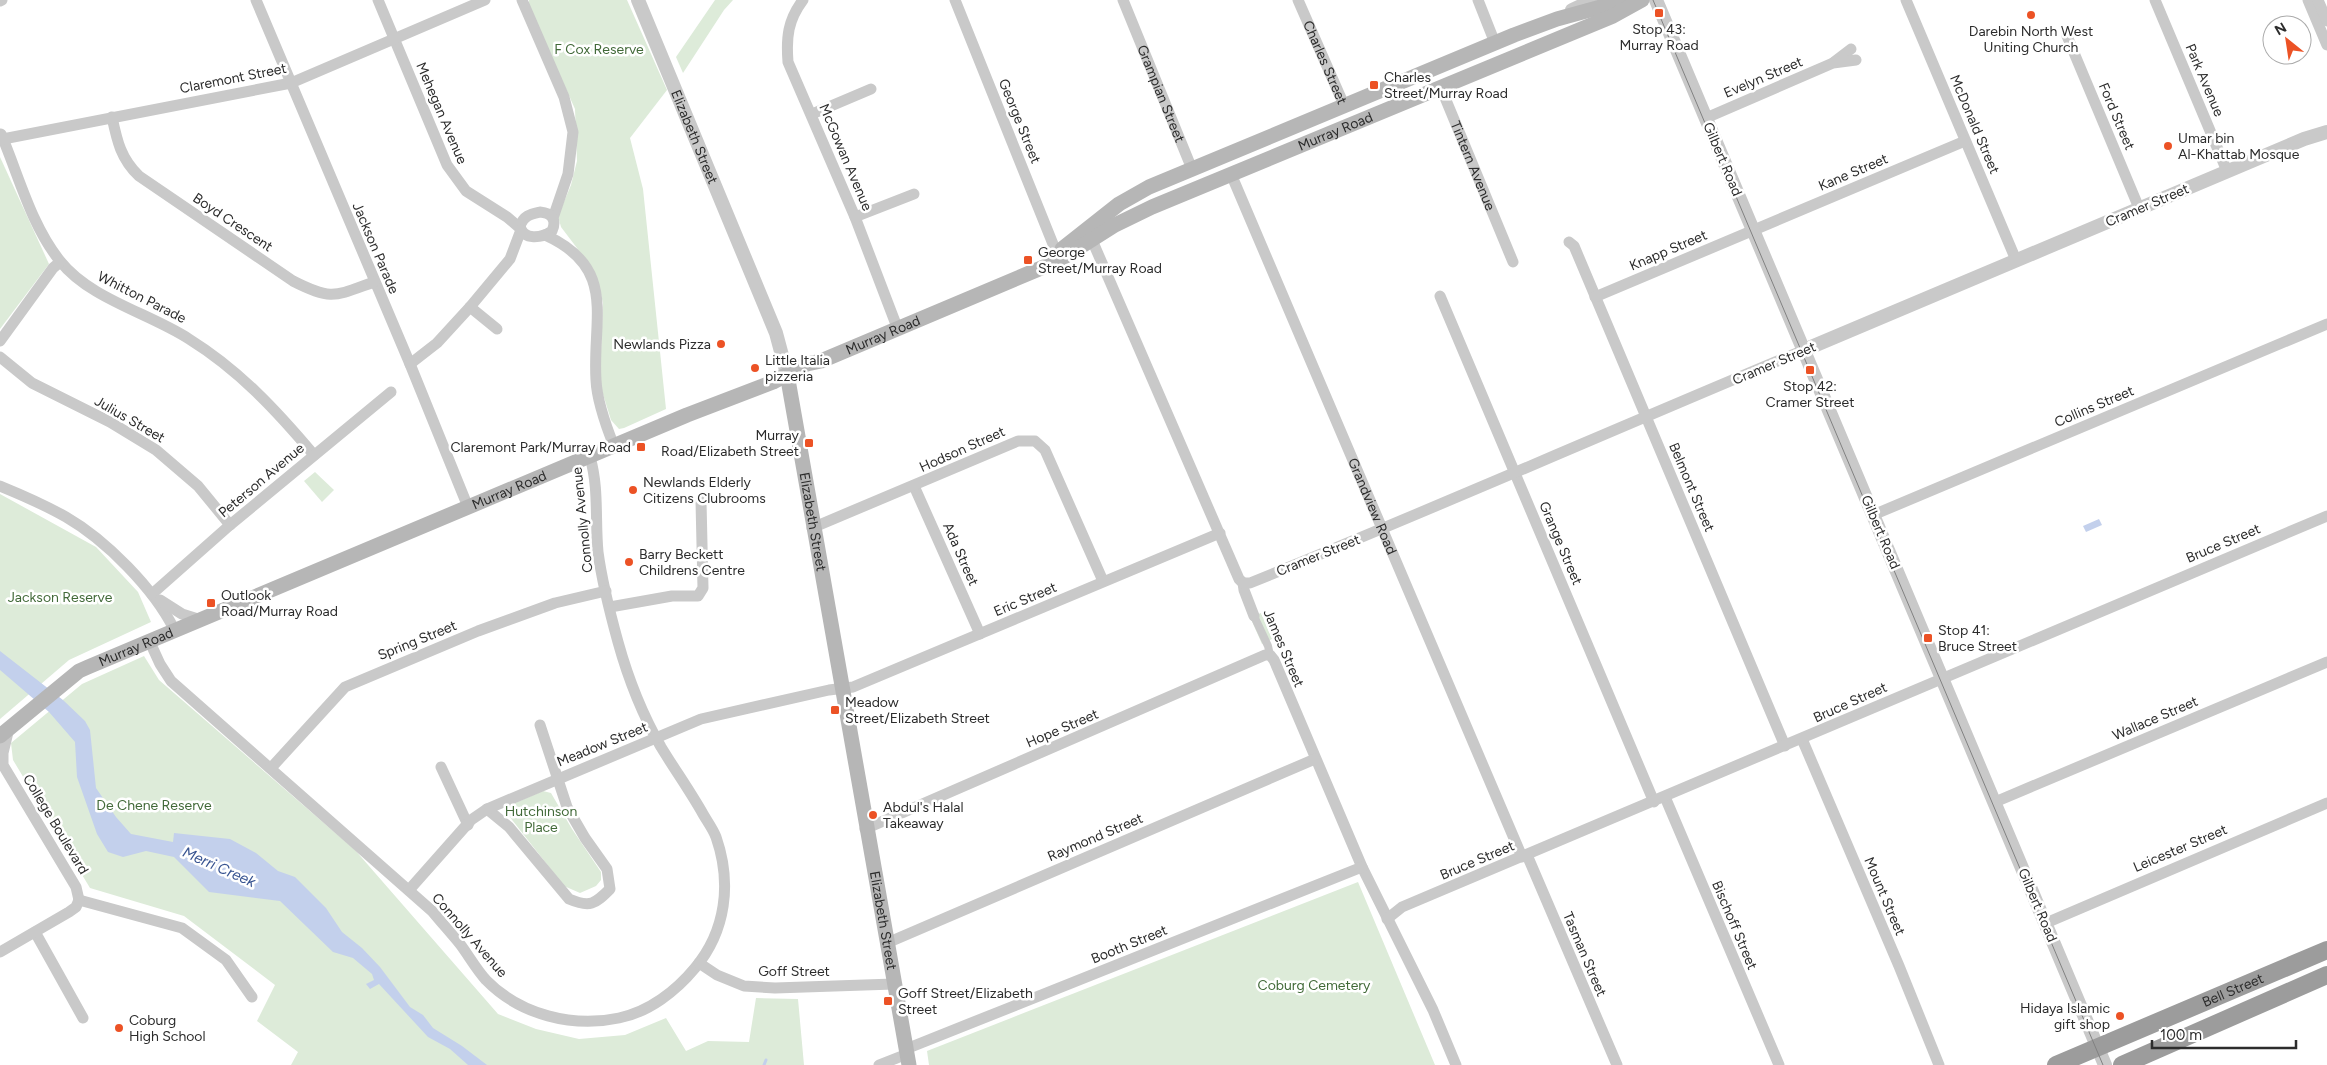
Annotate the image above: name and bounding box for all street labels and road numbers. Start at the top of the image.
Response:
street label: Charles Street [1299,18,1351,107]
street label: Park Avenue [2182,41,2228,119]
street label: Grampian Street [1133,43,1188,145]
street label: Evelyn Street [1721,53,1805,102]
street label: Claremont Street [178,60,288,97]
street label: Mehegan Avenue [412,60,471,167]
street label: McDonald Street [1946,72,2003,176]
street label: George Street [995,76,1044,166]
street label: Ford Street [2095,80,2138,152]
street label: Elizabeth Street [667,87,721,187]
street label: McGowan Avenue [815,101,876,214]
street label: Murray Road [1296,109,1375,155]
street label: Tintern Avenue [1447,119,1499,213]
street label: Gilbert Road [1699,120,1746,199]
street label: Kane Street [1816,150,1890,195]
street label: Cramer Street [2103,180,2191,231]
street label: Boyd Crescent [190,189,276,255]
street label: Jackson Parade [349,200,403,297]
street label: Knapp Street [1627,226,1710,274]
street label: Whitton Parade [95,268,189,327]
street label: Murray Road [843,312,923,359]
street label: Cramer Street [1730,338,1818,389]
street label: Collins Street [2052,382,2136,431]
street label: Julius Street [92,392,168,446]
street label: Hodson Street [917,423,1008,476]
street label: Peterson Avenue [215,439,308,521]
street label: Belmont Street [1665,440,1718,534]
street label: Grandview Road [1344,455,1400,557]
street label: Connolly Avenue [568,466,597,574]
street label: Murray Road [469,467,549,514]
street label: Elizabeth Street [795,471,830,573]
street label: Gilbert Road [1857,493,1904,572]
street label: Grange Street [1535,499,1586,587]
street label: Ada Street [939,520,982,588]
street label: Bruce Street [2184,520,2263,567]
street label: Cramer Street [1274,531,1363,580]
street label: Eric Street [991,579,1059,620]
street label: James Street [1259,607,1308,690]
street label: Spring Street [375,617,459,664]
street label: Murray Road [96,624,176,671]
street label: Bruce Street [1811,679,1890,726]
street label: Wallace Street [2110,693,2200,744]
street label: Hope Street [1023,706,1101,751]
street label: Meadow Street [554,719,650,770]
street label: College Boulevard [19,771,92,877]
street label: Raymond Street [1045,810,1145,865]
street label: Leicester Street [2131,821,2230,876]
street label: Bruce Street [1438,837,1517,884]
street label: Mount Street [1860,854,1909,938]
street label: Gilbert Road [2014,866,2061,945]
street label: Elizabeth Street [866,870,900,972]
street label: Bischoff Street [1708,878,1761,972]
street label: Connolly Avenue [428,890,511,981]
street label: Tasman Street [1559,909,1610,999]
street label: Booth Street [1089,921,1170,967]
street label: Goff Street [758,963,830,980]
street label: Bell Street [2200,970,2266,1011]

